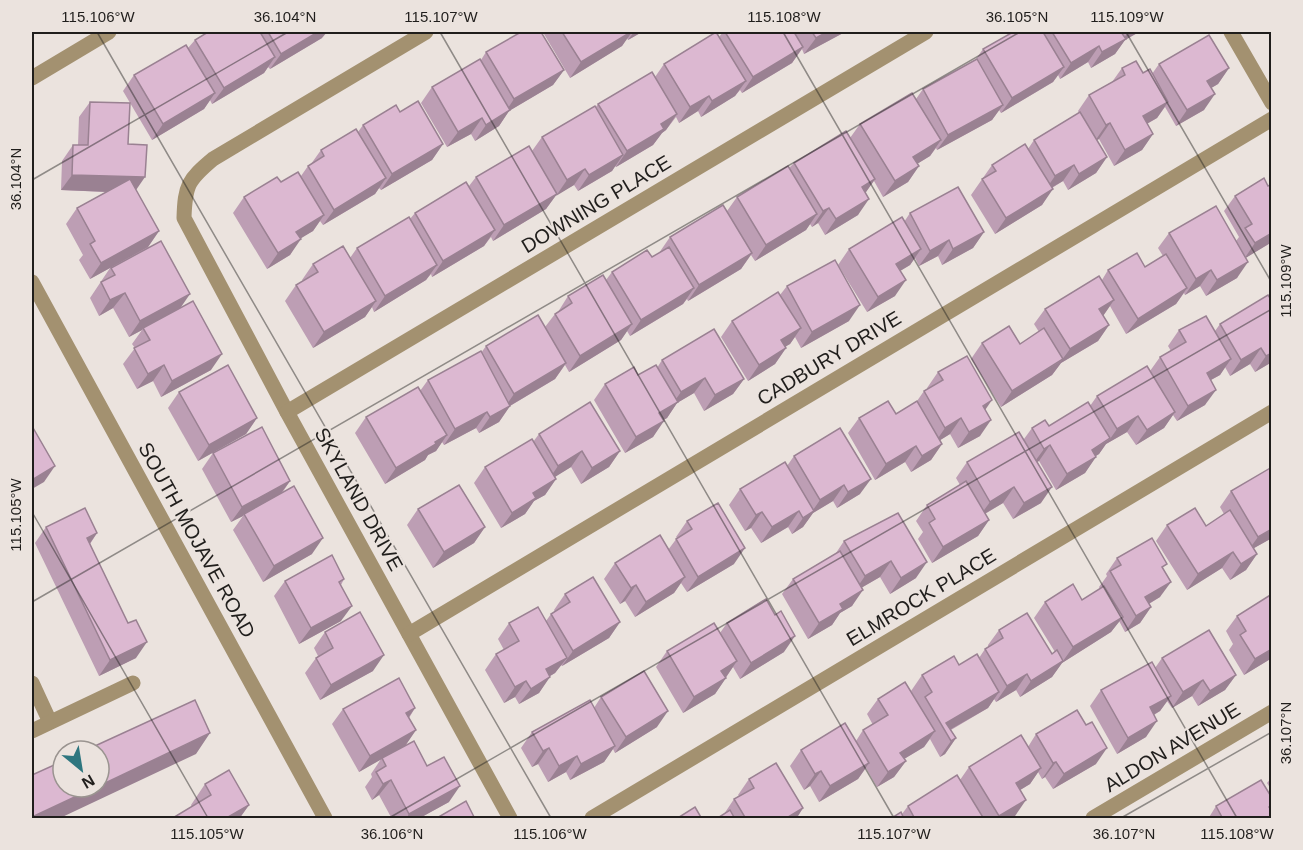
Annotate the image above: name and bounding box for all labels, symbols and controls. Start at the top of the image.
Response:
text: 115.106°W [61,8,135,25]
text: 36.104°N [254,8,316,25]
text: 115.107°W [404,8,478,25]
text: 115.108°W [747,8,821,25]
text: 36.105°N [986,8,1048,25]
text: 115.109°W [1090,8,1164,25]
text: 36.104°N [7,148,24,210]
street label: DOWNING PLACE [517,151,675,257]
text: 115.109°W [1277,244,1294,318]
street label: CADBURY DRIVE [753,306,905,410]
street label: SKYLAND DRIVE [311,424,407,574]
street label: SOUTH MOJAVE ROAD [134,439,260,641]
text: 115.105°W [7,478,24,552]
street label: ELMROCK PLACE [842,544,1000,650]
street label: ALDON AVENUE [1100,698,1244,796]
text: 36.107°N [1277,702,1294,764]
north arrow [51,739,111,799]
text: N [79,771,98,792]
text: 115.105°W [170,825,244,842]
text: 36.106°N [361,825,423,842]
text: 115.106°W [513,825,587,842]
text: 115.107°W [857,825,931,842]
text: 36.107°N [1093,825,1155,842]
text: 115.108°W [1200,825,1274,842]

